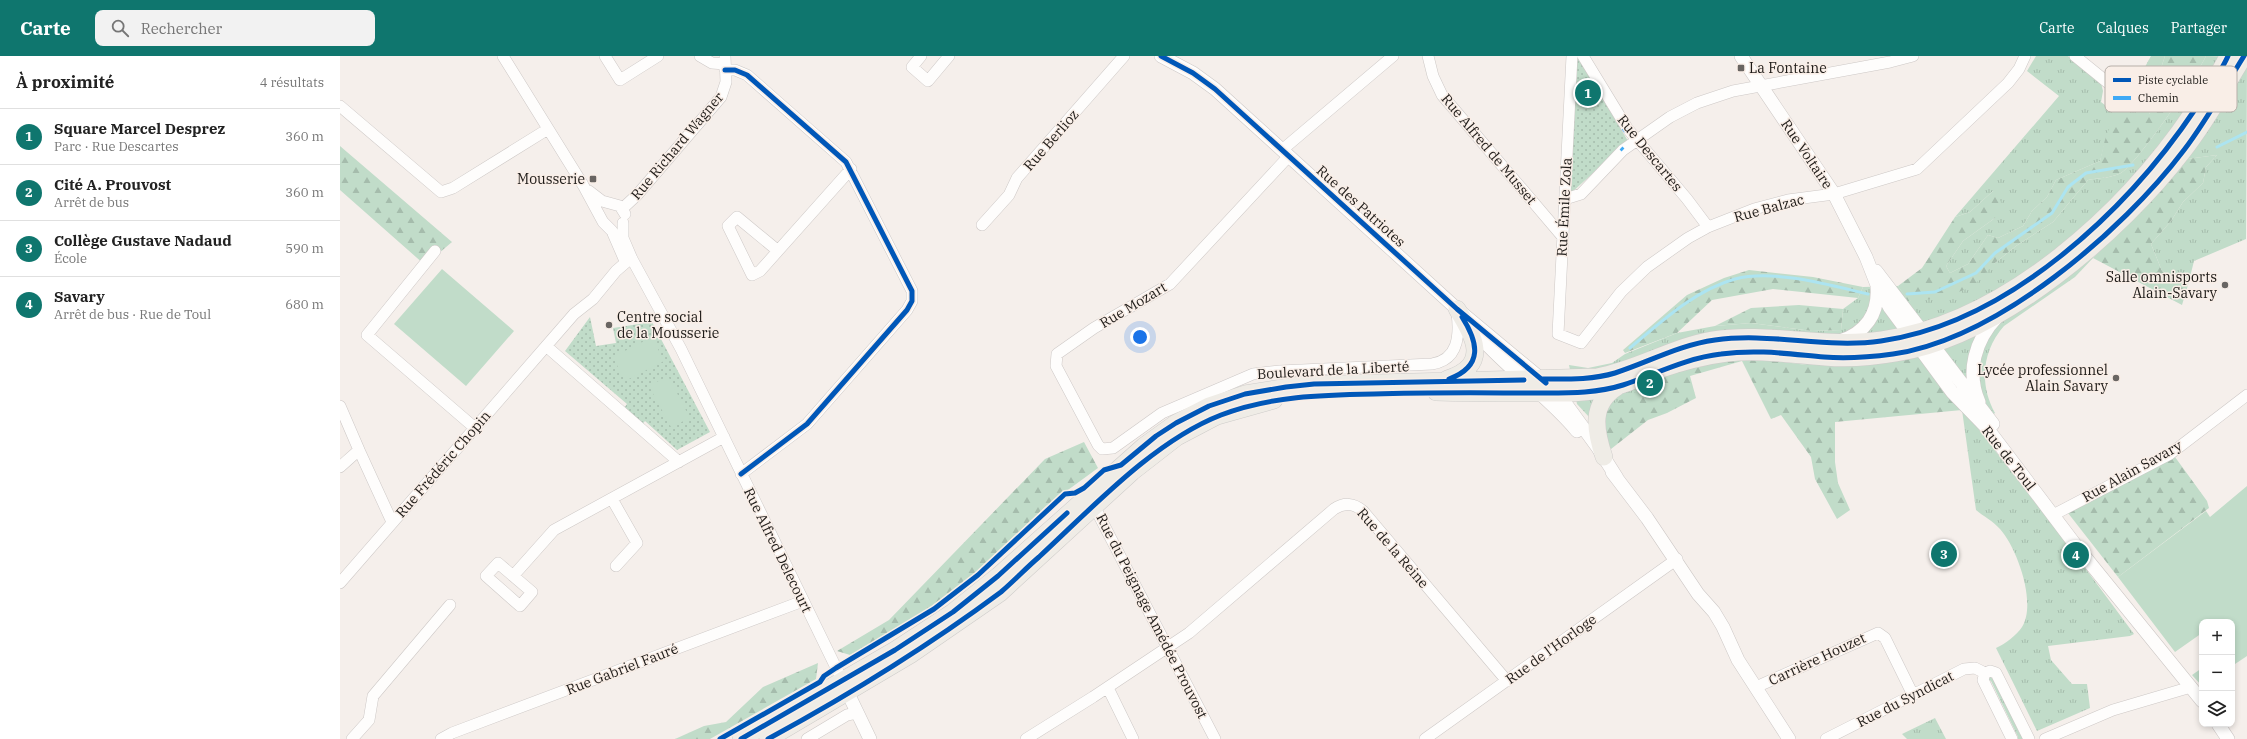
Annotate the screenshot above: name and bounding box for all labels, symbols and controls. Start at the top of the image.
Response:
search box [95,10,375,46]
text: Carte [20,16,71,40]
icon: search [109,17,131,39]
text: Rechercher [141,19,222,38]
text: Carte [2039,19,2075,37]
text: Calques [2097,19,2149,37]
text: Partager [2171,19,2227,37]
place label: La Fontaine [1749,59,1827,77]
marker: La Fontaine [1736,63,1746,73]
legend [2105,66,2237,112]
text: À proximité [16,71,114,93]
text: Piste cyclable [2138,73,2208,87]
text: 4 résultats [260,74,324,91]
pin: 1 [1575,78,1601,108]
street label: Rue Richard Wagner [627,88,728,203]
street label: Rue Alfred de Musset [1437,90,1541,208]
text: Chemin [2138,91,2179,105]
street label: Rue Berlioz [1019,106,1083,174]
street label: Rue Descartes [1614,111,1686,195]
street label: Rue Voltaire [1777,116,1837,192]
text: Square Marcel Desprez [54,119,225,138]
text: 1 [25,128,33,145]
text: 360 m [285,128,324,145]
text: Parc · Rue Descartes [54,138,179,155]
street label: Rue Émile Zola [1551,157,1576,257]
street label: Rue des Patriotes [1313,161,1409,251]
place label: Mousserie [517,170,585,188]
marker: Mousserie [588,174,598,184]
text: Cité A. Prouvost [54,175,171,194]
text: 2 [25,184,33,201]
text: 360 m [285,184,324,201]
street label: Rue Balzac [1732,190,1806,226]
text: Arrêt de bus [54,194,129,211]
text: Collège Gustave Nadaud [54,231,232,250]
text: 3 [25,240,33,257]
text: 590 m [285,240,324,257]
text: École [54,250,87,267]
place label: Salle omnisports Alain-Savary [2106,268,2218,302]
street label: Rue Mozart [1096,278,1170,332]
marker: Salle omnisports Alain-Savary [2220,280,2230,290]
text: Savary [54,287,105,306]
text: 4 [25,296,33,313]
text: 680 m [285,296,324,313]
text: Arrêt de bus · Rue de Toul [54,306,211,323]
place label: Centre social de la Mousserie [617,308,719,342]
marker: Centre social de la Mousserie [604,320,614,330]
your location [1130,327,1150,347]
street label: Boulevard de la Liberté [1256,357,1410,383]
place label: Lycée professionnel Alain Savary [1977,361,2109,395]
pin: 2 [1637,368,1663,398]
marker: Lycée professionnel Alain Savary [2111,373,2121,383]
street label: Rue Frédéric Chopin [392,407,494,521]
street label: Rue de Toul [1978,422,2040,494]
street label: Rue Alain Savary [2079,436,2186,506]
street label: Rue Alfred Delecourt [740,485,816,615]
street label: Rue de la Reine [1353,504,1433,592]
street label: Rue du Peignage Amédée Prouvost [1092,510,1212,722]
pin: 3 [1931,539,1957,569]
pin: 4 [2063,540,2089,570]
street label: Rue de l'Horloge [1502,610,1600,688]
map controls [2199,619,2235,727]
button: + [2199,619,2235,655]
street label: Carrière Houzet [1766,629,1868,689]
street label: Rue Gabriel Fauré [563,639,681,699]
button: − [2199,655,2235,691]
street label: Rue du Syndicat [1854,667,1957,731]
button: layers [2199,691,2235,727]

